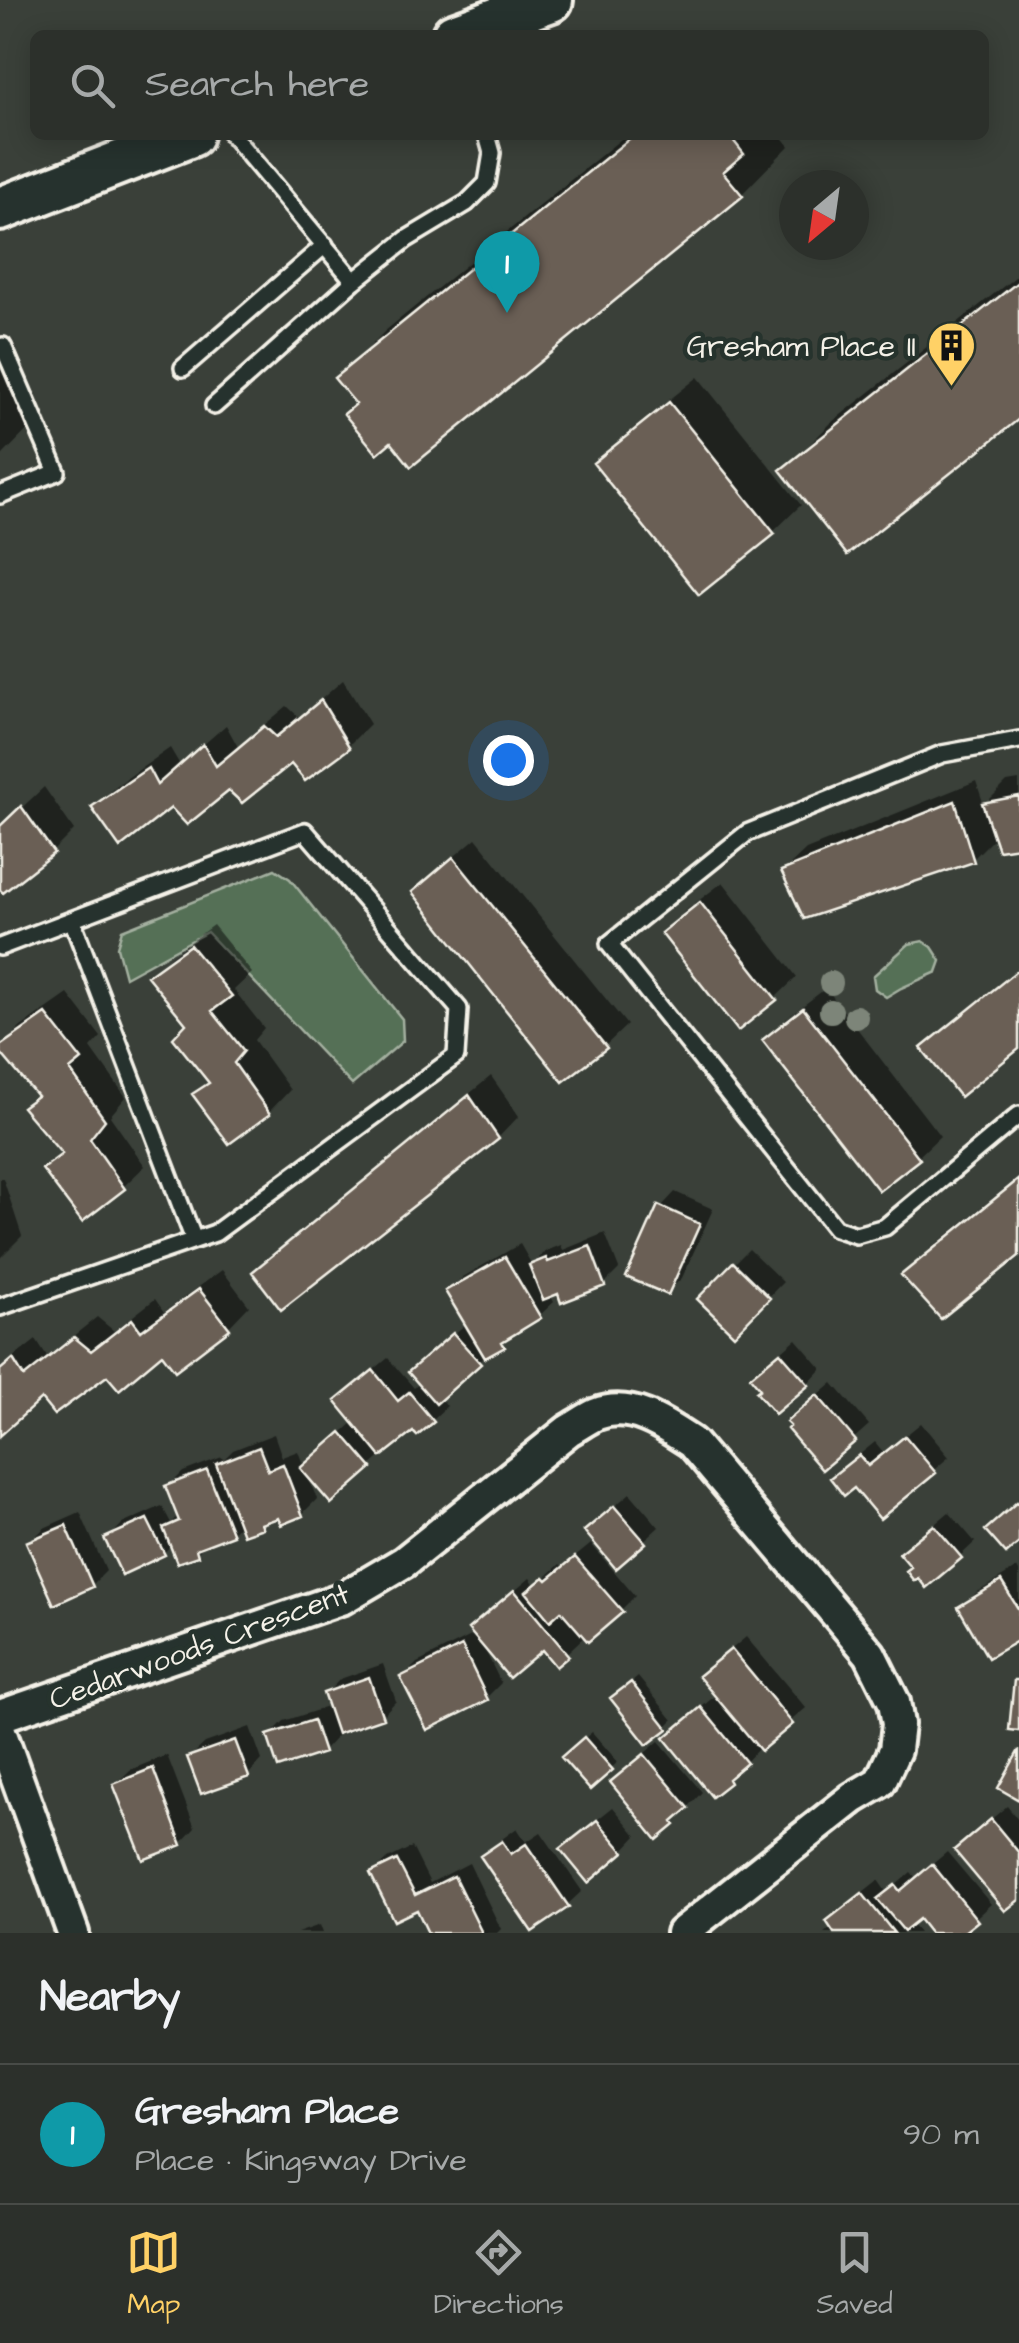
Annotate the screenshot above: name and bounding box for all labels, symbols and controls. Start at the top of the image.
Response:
search box [30,30,989,140]
icon: search [65,58,120,113]
text: Search here [145,59,369,111]
north arrow [779,170,869,260]
pin: 1 [474,230,540,313]
building icon: Gresham Place II [925,320,977,388]
place label: Gresham Place II [686,326,916,368]
your location [483,735,534,786]
street label: Cedarwoods Crescent [43,1573,355,1721]
text: Nearby [40,1969,180,2027]
text: Gresham Place [135,2086,399,2138]
text: 1 [70,2112,75,2157]
text: 90 m [903,2112,979,2157]
text: Place · Kingsway Drive [135,2138,467,2183]
tab: Map [126,2225,181,2324]
tab: Directions [434,2225,564,2324]
tab: Saved [816,2225,893,2324]

